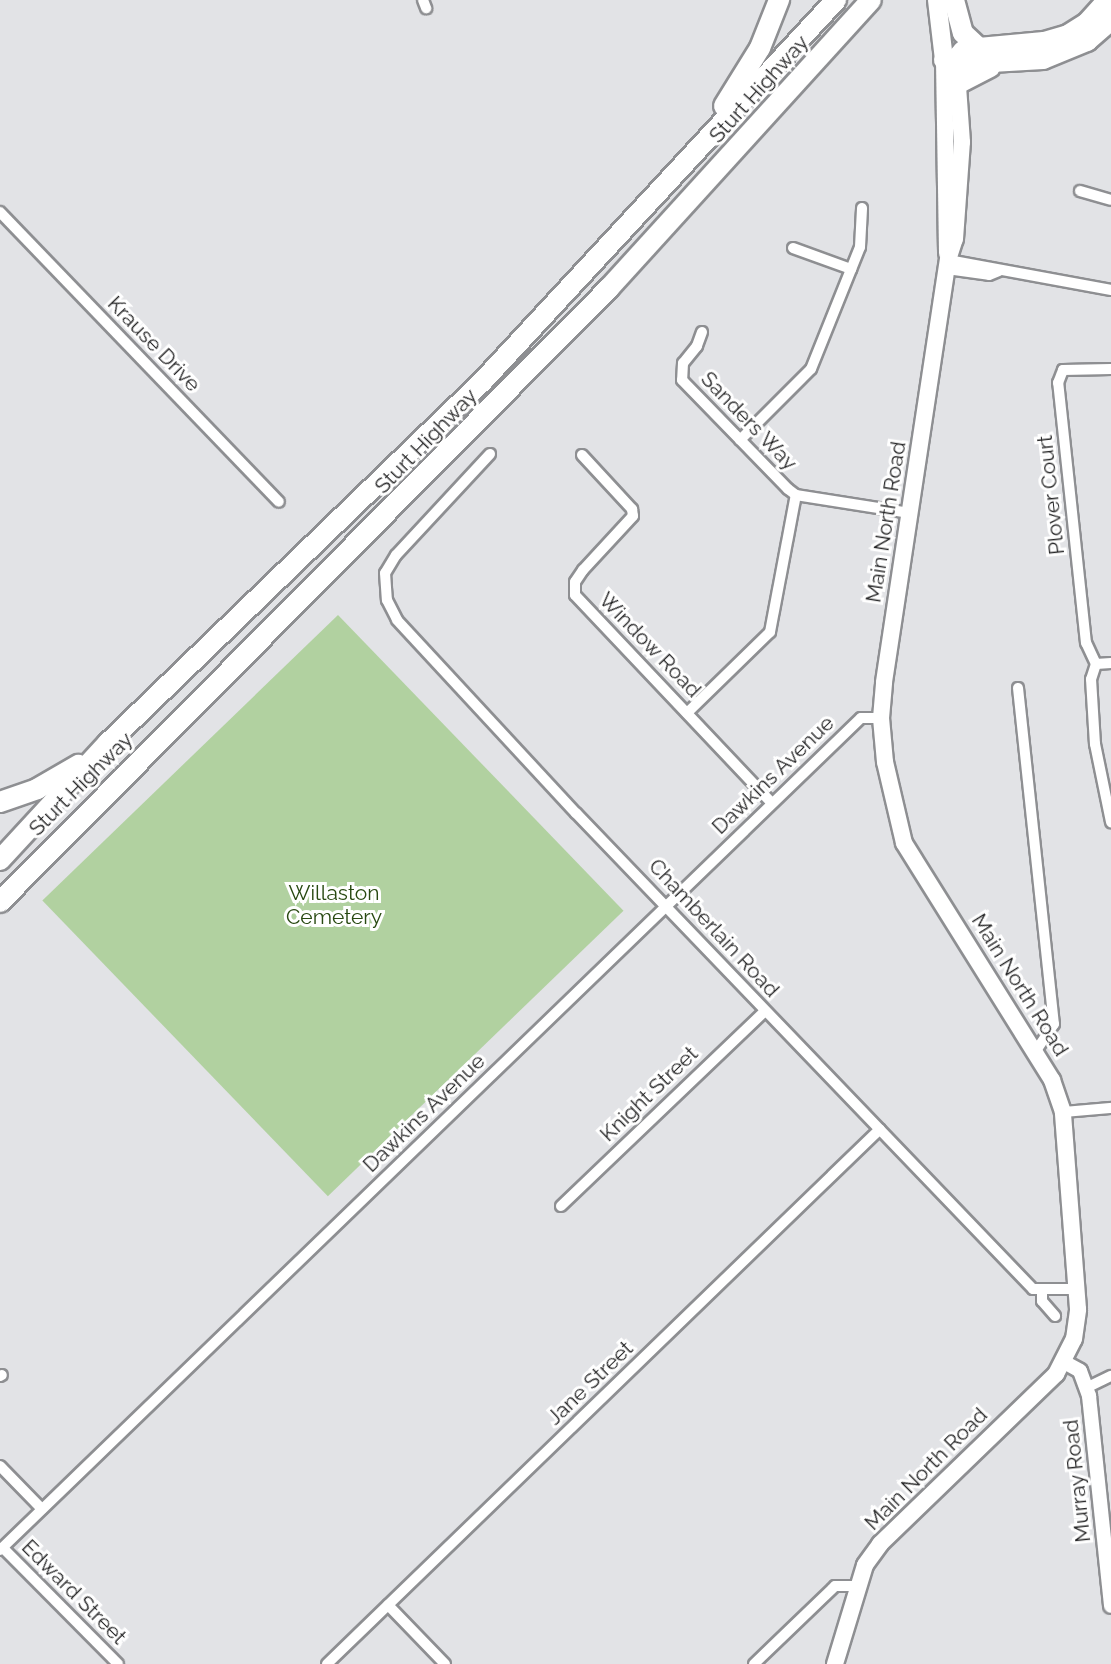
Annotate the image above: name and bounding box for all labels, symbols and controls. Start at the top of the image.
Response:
street label: Sturt Highway [704,30,814,148]
street label: Krause Drive [102,291,206,397]
street label: Sanders Way [695,366,803,476]
street label: Sturt Highway [370,383,482,499]
street label: Plover Court [1032,434,1070,556]
street label: Main North Road [861,440,911,604]
street label: Window Road [593,587,707,703]
street label: Dawkins Avenue [707,710,839,840]
street label: Sturt Highway [24,727,138,841]
street label: Chamberlain Road [643,854,785,1002]
park label: Willaston Cemetery [286,880,382,930]
street label: Main North Road [966,909,1074,1061]
street label: Knight Street [595,1041,703,1147]
street label: Dawkins Avenue [358,1048,490,1178]
street label: Jane Street [542,1336,638,1430]
street label: Main North Road [860,1403,992,1535]
street label: Murray Road [1058,1418,1096,1544]
street label: Edward Street [16,1534,132,1650]

